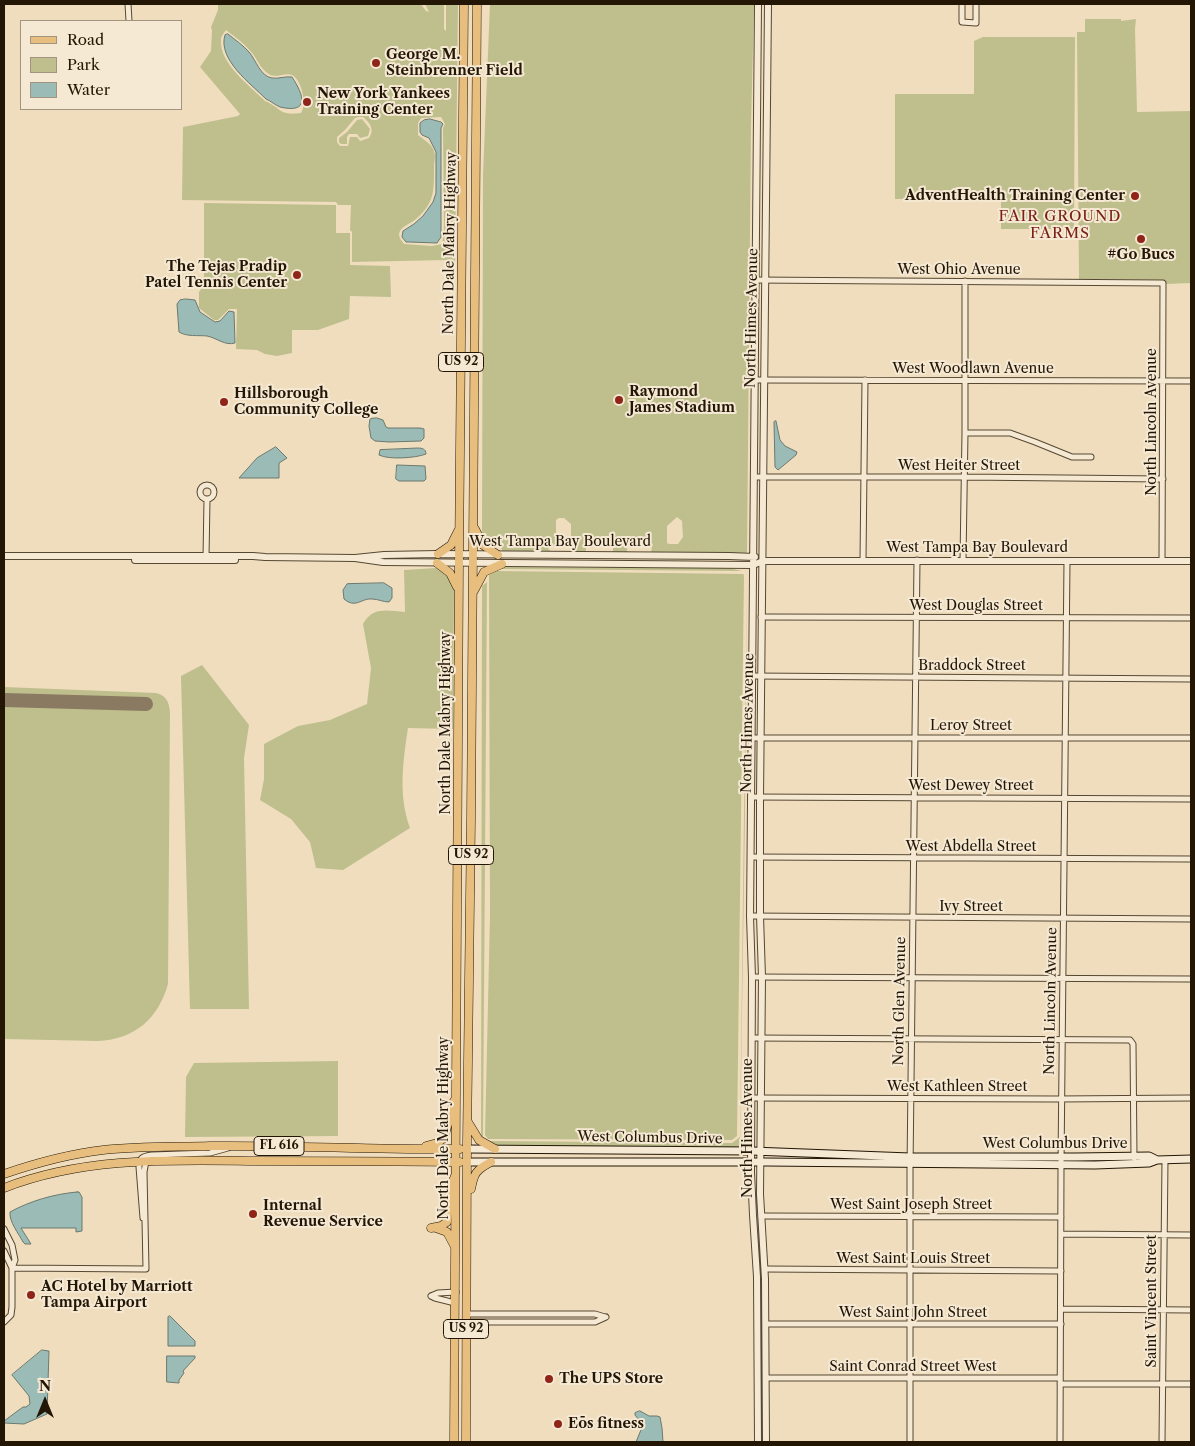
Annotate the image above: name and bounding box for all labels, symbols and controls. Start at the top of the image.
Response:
legend [20,20,182,110]
text: Road [67,30,104,49]
place label: George M. Steinbrenner Field [386,47,523,80]
text: Park [67,55,100,74]
marker: George M. Steinbrenner Field [370,57,382,69]
text: Water [67,80,110,99]
place label: New York Yankees Training Center [317,86,450,118]
marker: New York Yankees Training Center [301,96,313,108]
street label: North Dale Mabry Highway [440,151,460,335]
place label: AdventHealth Training Center [905,188,1125,204]
marker: AdventHealth Training Center [1129,190,1141,202]
district label: FAIR GROUND FARMS [997,208,1123,243]
marker: #Go Bucs [1135,233,1147,245]
place label: #Go Bucs [1107,247,1175,263]
street label: North Himes Avenue [742,248,762,388]
place label: The Tejas Pradip Patel Tennis Center [145,259,287,292]
street label: West Ohio Avenue [897,262,1021,278]
marker: The Tejas Pradip Patel Tennis Center [291,269,303,281]
street label: North Lincoln Avenue [1144,348,1160,496]
road number: US 92 [438,352,484,372]
street label: West Woodlawn Avenue [892,361,1054,377]
place label: Raymond James Stadium [629,384,735,417]
place label: Hillsborough Community College [234,386,378,418]
marker: Raymond James Stadium [613,394,625,406]
marker: Hillsborough Community College [218,396,230,408]
street label: West Heiter Street [898,458,1020,474]
street label: West Tampa Bay Boulevard [469,534,651,550]
street label: West Tampa Bay Boulevard [886,540,1068,556]
street label: West Douglas Street [909,598,1043,614]
street label: North Dale Mabry Highway [438,632,454,814]
street label: North Himes Avenue [738,653,758,793]
street label: Braddock Street [918,658,1026,674]
street label: Leroy Street [930,718,1012,734]
street label: West Dewey Street [908,778,1034,794]
street label: West Abdella Street [906,839,1036,855]
road number: US 92 [448,846,494,864]
street label: Ivy Street [939,899,1003,915]
street label: North Lincoln Avenue [1041,927,1061,1075]
street label: North Glen Avenue [890,937,910,1065]
street label: North Dale Mabry Highway [436,1037,452,1219]
street label: North Himes Avenue [740,1058,756,1198]
street label: West Kathleen Street [887,1079,1027,1095]
street label: West Columbus Drive [577,1128,723,1148]
road number: FL 616 [254,1136,304,1156]
street label: West Columbus Drive [982,1136,1128,1152]
street label: West Saint Joseph Street [830,1197,992,1213]
place label: Internal Revenue Service [263,1198,383,1230]
marker: Internal Revenue Service [247,1208,259,1220]
street label: Saint Vincent Street [1144,1235,1160,1367]
street label: West Saint Louis Street [836,1251,990,1267]
place label: AC Hotel by Marriott Tampa Airport [41,1279,193,1311]
marker: AC Hotel by Marriott Tampa Airport [25,1289,37,1301]
street label: West Saint John Street [839,1305,987,1321]
road number: US 92 [444,1320,488,1338]
street label: Saint Conrad Street West [829,1359,997,1375]
place label: The UPS Store [559,1371,663,1387]
marker: The UPS Store [543,1373,555,1385]
north arrow [20,1376,70,1426]
text: N [39,1377,51,1395]
place label: Eōs fitness [568,1416,644,1432]
marker: Eōs fitness [552,1418,564,1430]

